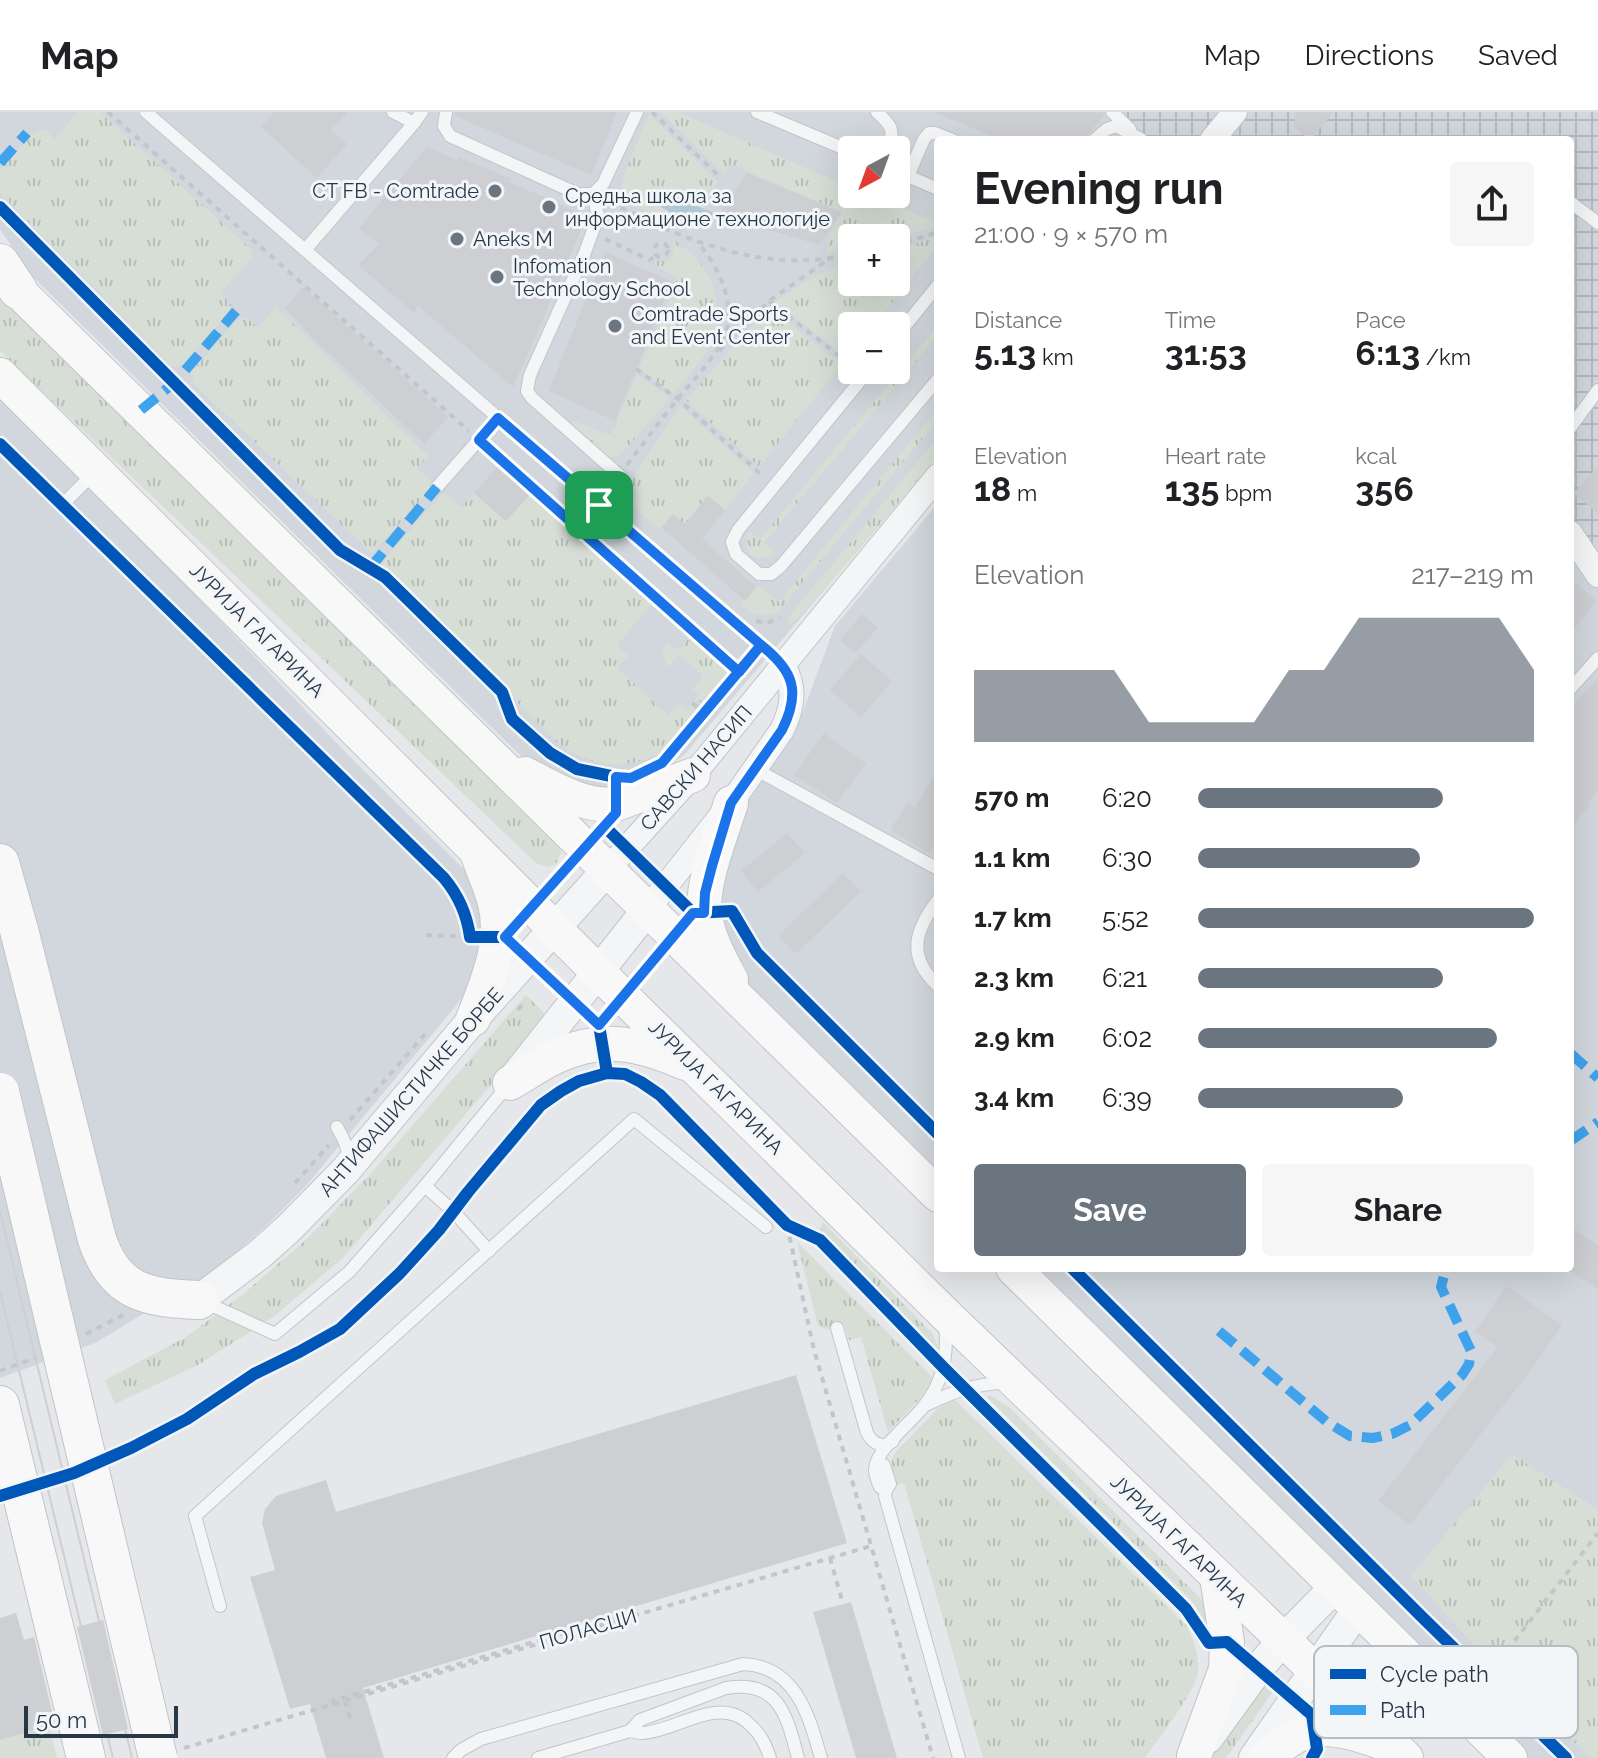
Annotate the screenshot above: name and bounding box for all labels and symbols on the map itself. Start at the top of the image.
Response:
north arrow [838,136,910,208]
place label: CT FB - Comtrade [312,179,479,203]
marker: CT FB - Comtrade [486,182,504,200]
place label: Средња школа за информационе технологије [565,184,830,231]
marker: Средња школа за информационе технологије [540,198,558,216]
place label: Aneks M [473,227,553,251]
marker: Aneks M [448,230,466,248]
place label: Infomation Technology School [513,254,691,301]
marker: Infomation Technology School [488,268,506,286]
place label: Comtrade Sports and Event Center [631,302,791,349]
marker: Comtrade Sports and Event Center [606,317,624,335]
pin [565,471,633,539]
street label: ЈУРИЈА ГАГАРИНА [185,558,330,703]
street label: САВСКИ НАСИП [635,700,757,836]
street label: АНТИФАШИСТИЧКЕ БОРБЕ [314,983,508,1201]
street label: ЈУРИЈА ГАГАРИНА [644,1015,789,1160]
street label: ЈУРИЈА ГАГАРИНА [1106,1470,1253,1613]
street label: ПОЛАСЦИ [536,1604,640,1654]
legend [1314,1646,1578,1738]
text: Cycle path [1380,1661,1489,1687]
text: Path [1380,1697,1426,1723]
scale bar [24,1702,178,1738]

